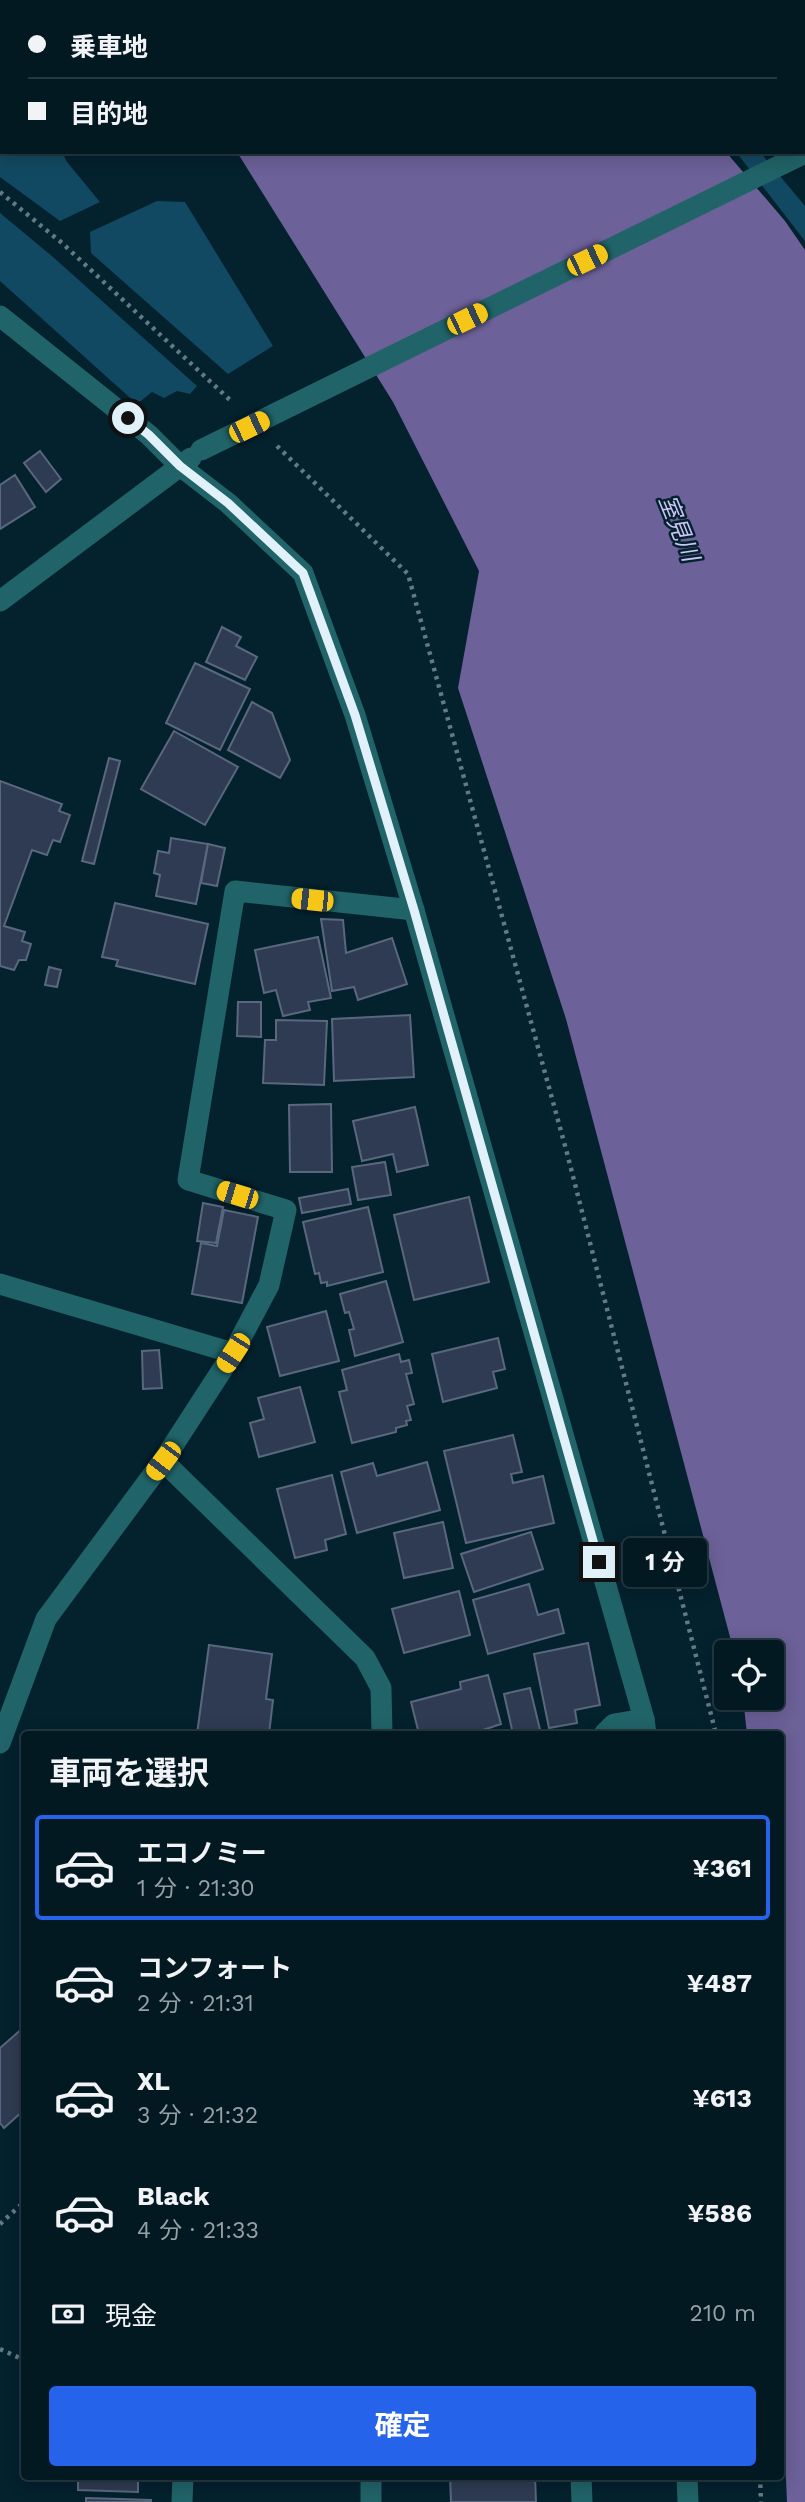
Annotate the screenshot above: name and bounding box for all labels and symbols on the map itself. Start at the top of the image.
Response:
car [564,241,611,279]
car [444,300,491,338]
route start [112,402,144,434]
car [226,408,273,446]
water label: 室見川 [653,491,705,568]
car [291,887,334,913]
car [214,1179,261,1211]
car [213,1330,254,1376]
car [142,1438,185,1484]
callout: 1 分 [624,1538,708,1586]
route end [583,1546,615,1578]

